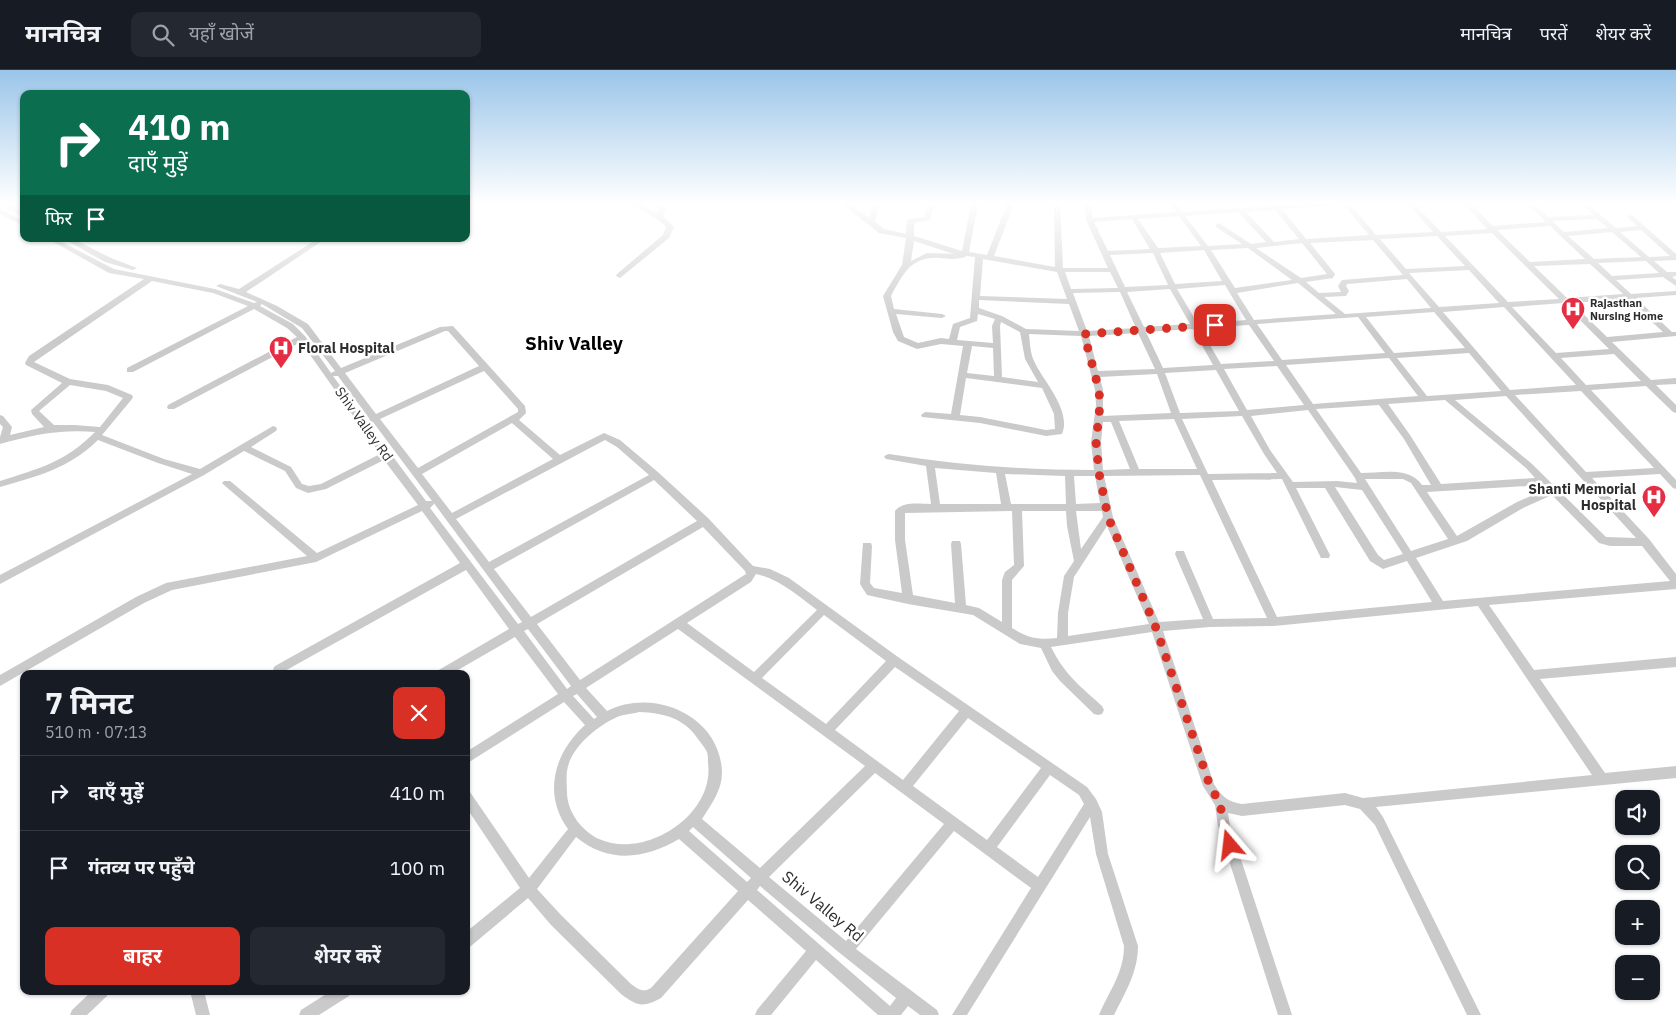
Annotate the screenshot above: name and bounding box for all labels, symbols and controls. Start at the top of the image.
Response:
search box [131,12,481,57]
text: मानचित्र [25,17,101,49]
icon: search [149,21,177,49]
text: यहाँ खोजें [189,21,254,45]
text: मानचित्र [1460,22,1512,45]
text: परतें [1540,22,1568,45]
text: शेयर करें [1596,22,1651,45]
text: 410 m [128,104,231,150]
icon: right [45,110,110,175]
text: दाएँ मुड़ें [128,148,188,177]
icon: arrive [82,205,110,233]
text: फिर [45,206,72,230]
hospital icon: Rajasthan Nursing Home [1560,296,1586,330]
place label: Rajasthan Nursing Home [1590,296,1663,323]
pin [1194,304,1236,346]
icon: arrive [1201,311,1229,339]
district label: Shiv Valley [525,331,624,355]
hospital icon: Floral Hospital [268,335,294,369]
place label: Floral Hospital [298,339,394,357]
street label: Shiv Valley Rd [331,383,397,465]
place label: Shanti Memorial Hospital [1528,480,1636,514]
hospital icon: Shanti Memorial Hospital [1641,484,1667,518]
text: 7 मिनट [45,683,133,722]
button: close [393,687,445,739]
text: 510 m · 07:13 [45,722,147,742]
icon: right [45,779,73,807]
text: दाएँ मुड़ें [88,780,144,804]
text: 410 m [390,781,445,805]
map controls [1615,790,1660,1000]
button: sound [1615,790,1660,835]
position arrow [1203,818,1255,870]
button: search [1615,845,1660,890]
icon: arrive [45,854,73,882]
text: गंतव्य पर पहुँचे [88,855,195,879]
text: 100 m [390,856,445,880]
street label: Shiv Valley Rd [778,866,868,946]
button: + [1615,900,1660,945]
button: बाहर [45,927,240,985]
button: शेयर करें [250,927,445,985]
button: − [1615,955,1660,1000]

